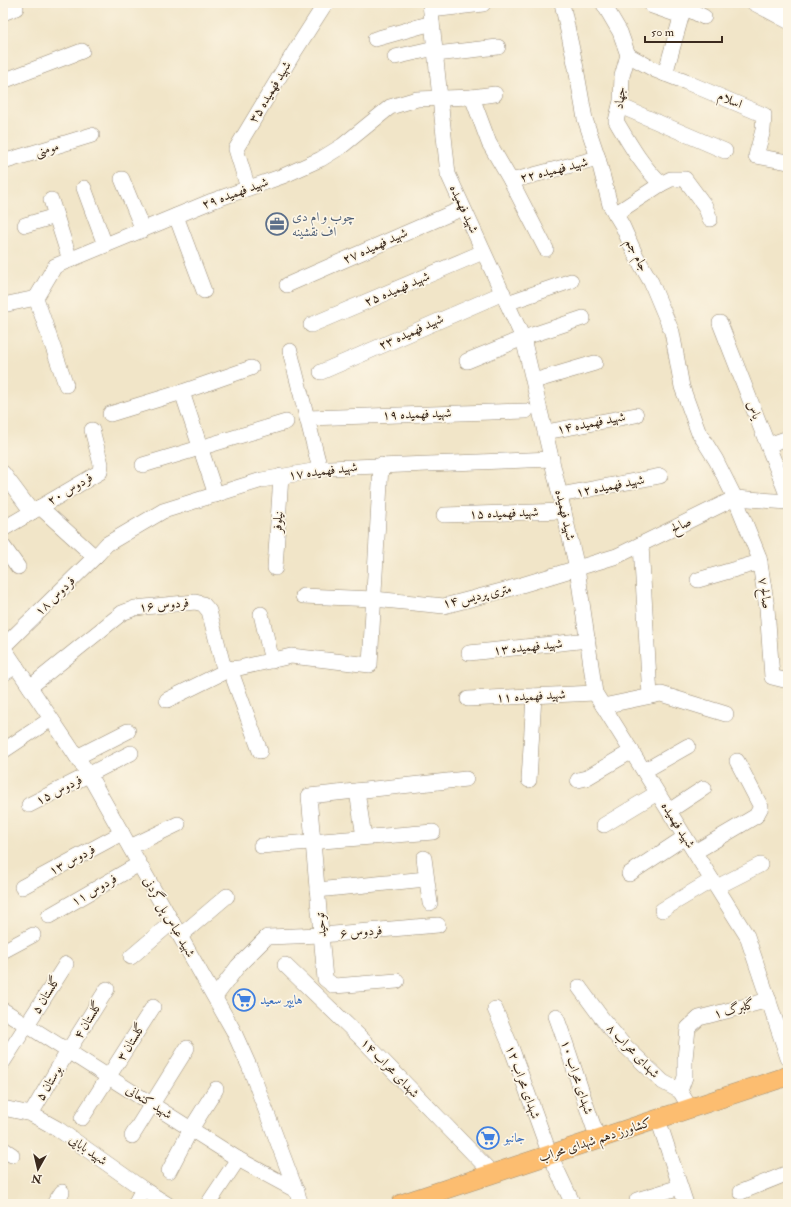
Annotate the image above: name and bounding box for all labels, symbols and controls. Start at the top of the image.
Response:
scale bar [645,18,722,44]
text: 50 m [651,25,675,40]
street label: شهید فهمیده ۳۵ [245,58,295,126]
street label: جهاد [611,86,629,110]
street label: اسلام [714,88,745,115]
street label: مومنی [33,138,61,161]
street label: شهید فهمیده ۲۲ [518,154,590,186]
street label: شهید فهمیده ۲۹ [200,174,270,212]
street label: شهید فهمیده [446,182,482,236]
place label: چوب و ام دی اف نقشینه [292,209,355,240]
office icon: چوب و ام دی اف نقشینه [264,211,290,237]
street label: شهید فهمیده ۲۷ [340,225,410,267]
street label: جام جم [618,236,652,276]
street label: شهید فهمیده ۲۵ [362,268,432,310]
street label: شهید فهمیده ۲۳ [376,311,446,353]
street label: یاس [743,399,765,423]
street label: شهید فهمیده ۱۹ [382,405,452,423]
street label: شهید فهمیده ۱۴ [555,409,627,437]
street label: شهید فهمیده ۱۷ [288,459,358,483]
street label: فردوس ۲۰ [44,469,96,509]
street label: شهید فهمیده ۱۲ [574,472,646,500]
street label: شهید فهمیده [551,488,579,542]
street label: شهید فهمیده ۱۵ [469,504,539,522]
street label: نیلوفر [269,511,287,535]
street label: صالح [668,513,695,540]
street label: فردوس ۱۸ [31,573,79,619]
street label: صالح ۷ [752,576,775,610]
street label: ۱۴ متری پردیس [441,580,513,613]
street label: فردوس ۱۶ [138,594,190,616]
street label: شهید فهمیده ۱۳ [493,635,563,659]
street label: شهید فهمیده ۱۱ [496,686,566,706]
street label: فردوس ۱۵ [33,771,85,809]
street label: شهید فهمیده [658,799,698,851]
street label: فردوس ۱۳ [46,841,98,879]
street label: فردوس ۱۱ [68,870,120,909]
street label: شهید عباس پل گردنی [139,873,199,961]
street label: توحید [312,911,330,938]
street label: فردوس ۶ [339,922,383,942]
street label: گلستان ۵ [28,973,64,1017]
supermarket icon: هایپر سعید [231,987,257,1013]
place label: هایپر سعید [260,992,303,1009]
street label: گلبرگ ۱ [712,996,756,1022]
street label: گلستان ۴ [70,998,106,1042]
street label: گلستان ۳ [113,1020,149,1064]
street label: شهدای محراب ۸ [603,1020,663,1082]
street label: شهدای محراب ۱۴ [357,1035,423,1101]
street label: شهدای محراب ۱۰ [557,1038,597,1116]
street label: شهدای محراب ۱۲ [502,1043,544,1121]
street label: بوستان ۵ [32,1062,66,1104]
street label: شهید کنعانی [123,1082,175,1122]
street label: کشاورز دهم شهدای محراب [537,1114,655,1170]
supermarket icon: جانبو [475,1125,501,1151]
place label: جانبو [502,1130,525,1146]
street label: شهید بابایی [66,1131,110,1169]
north arrow [18,1149,58,1189]
text: N [30,1171,43,1186]

